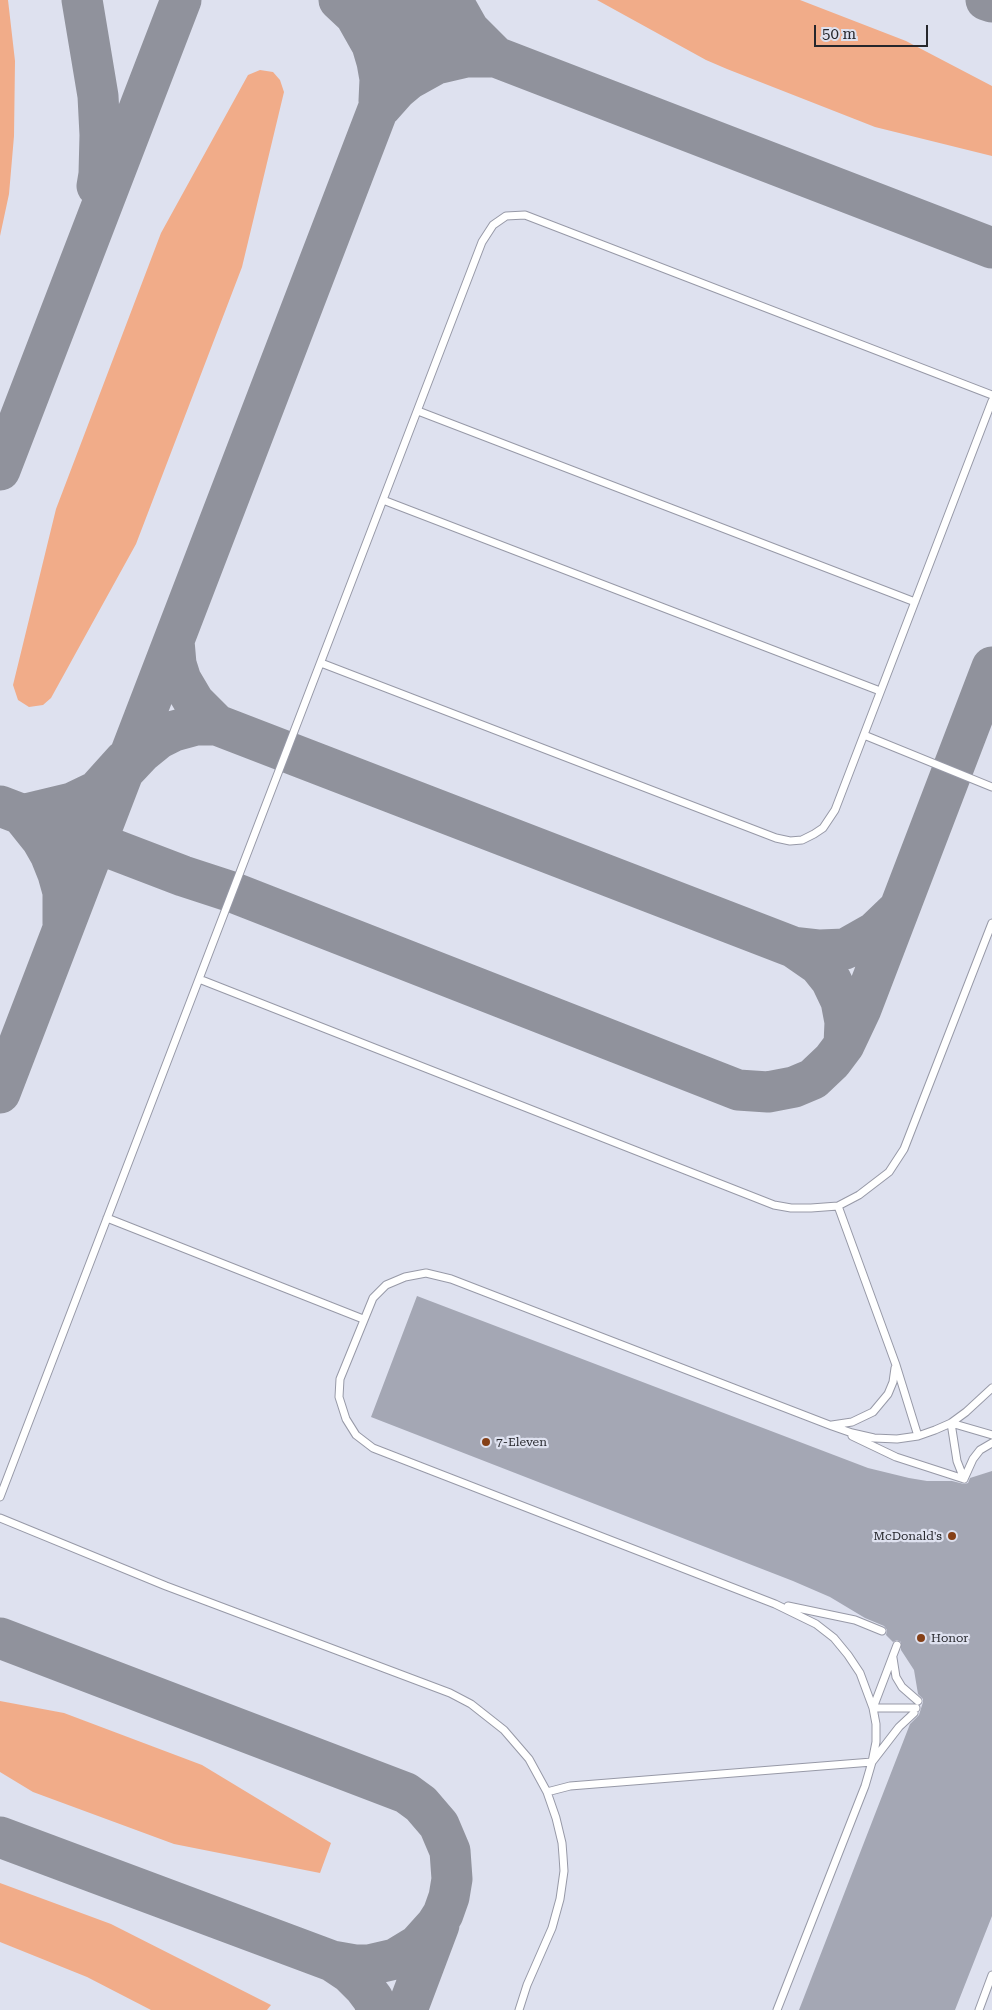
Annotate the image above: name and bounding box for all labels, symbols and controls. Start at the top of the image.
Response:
scale bar [817,15,931,47]
text: 50 m [822,25,856,43]
place label: 7-Eleven [496,1435,547,1449]
marker: 7-Eleven [480,1436,492,1448]
place label: McDonald's [874,1529,942,1543]
marker: McDonald's [946,1530,958,1542]
place label: Honor [931,1631,968,1645]
marker: Honor [915,1632,927,1644]

